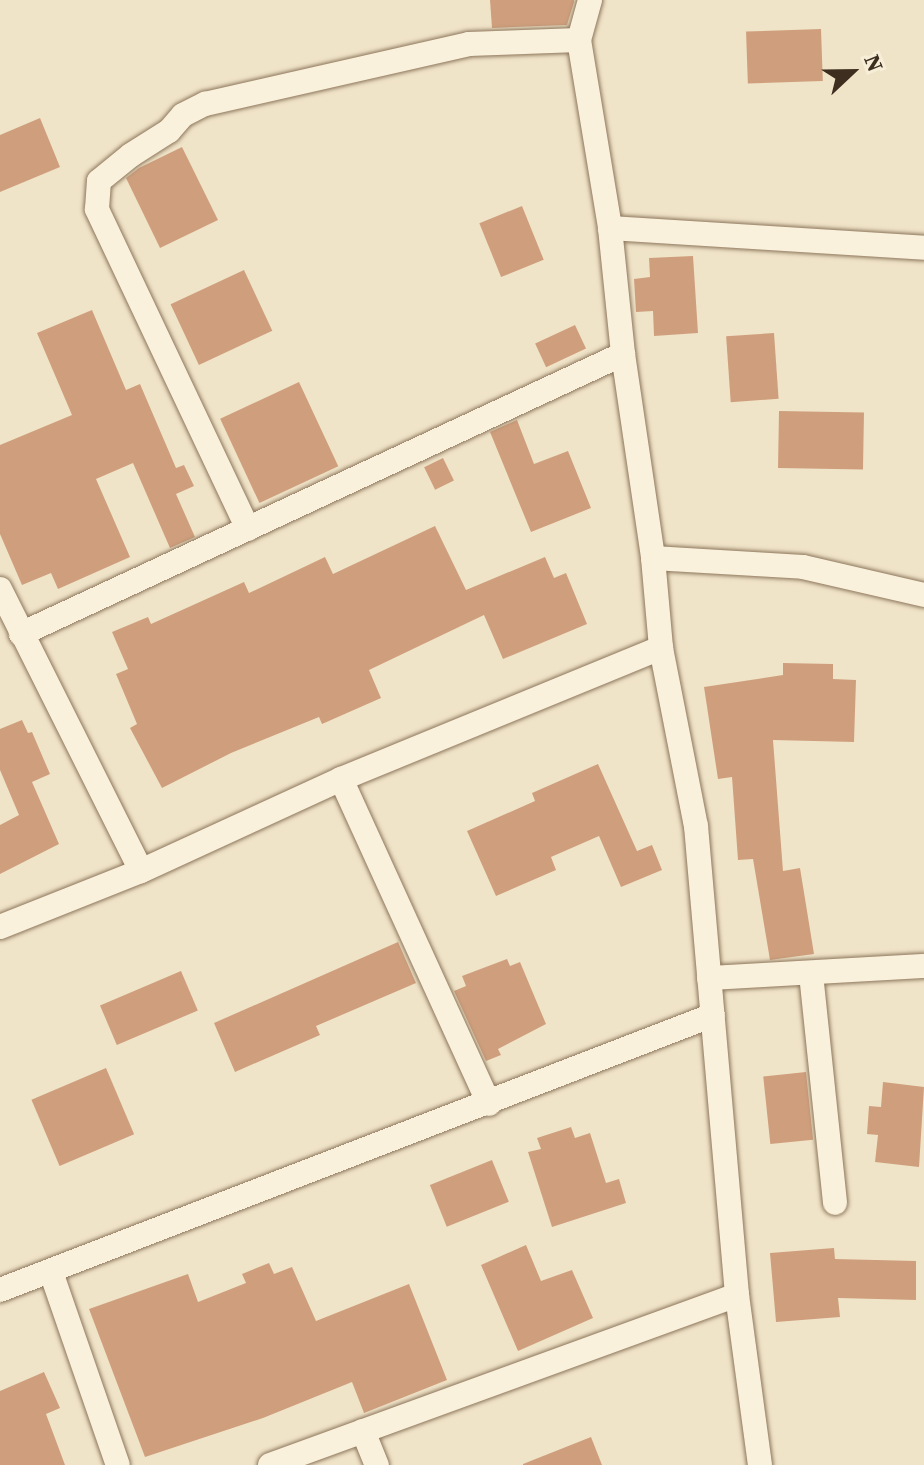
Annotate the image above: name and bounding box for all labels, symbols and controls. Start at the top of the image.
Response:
north arrow [812,32,892,112]
text: N [857,50,891,76]

